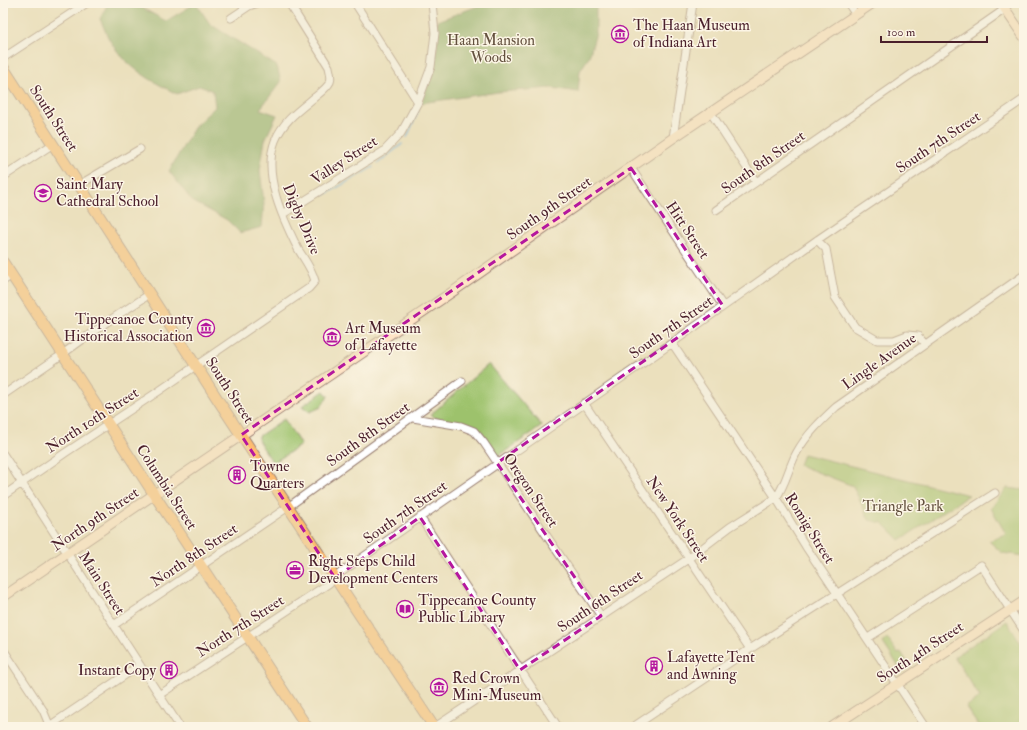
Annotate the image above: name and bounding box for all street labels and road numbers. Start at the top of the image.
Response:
street label: South Street [25,82,82,155]
street label: South 7th Street [892,107,984,178]
street label: South 8th Street [718,126,809,198]
street label: Valley Street [308,132,381,189]
street label: South 9th Street [503,172,595,245]
street label: Digby Drive [278,181,325,257]
street label: Hitt Street [661,198,714,263]
street label: South 7th Street [626,291,717,363]
street label: Lingle Avenue [838,329,920,394]
street label: South Street [201,354,258,427]
street label: North 10th Street [42,383,142,457]
street label: South 8th Street [323,398,414,471]
street label: Columbia Street [132,441,201,534]
street label: Oregon Street [499,449,562,531]
street label: New York Street [642,473,713,566]
street label: South 7th Street [360,476,451,548]
street label: North 9th Street [48,483,143,556]
street label: Romig Street [780,489,839,567]
street label: North 8th Street [147,519,242,591]
street label: Main Street [74,548,129,619]
street label: South 6th Street [554,566,647,637]
street label: North 7th Street [193,591,288,662]
street label: South 4th Street [873,617,967,687]

